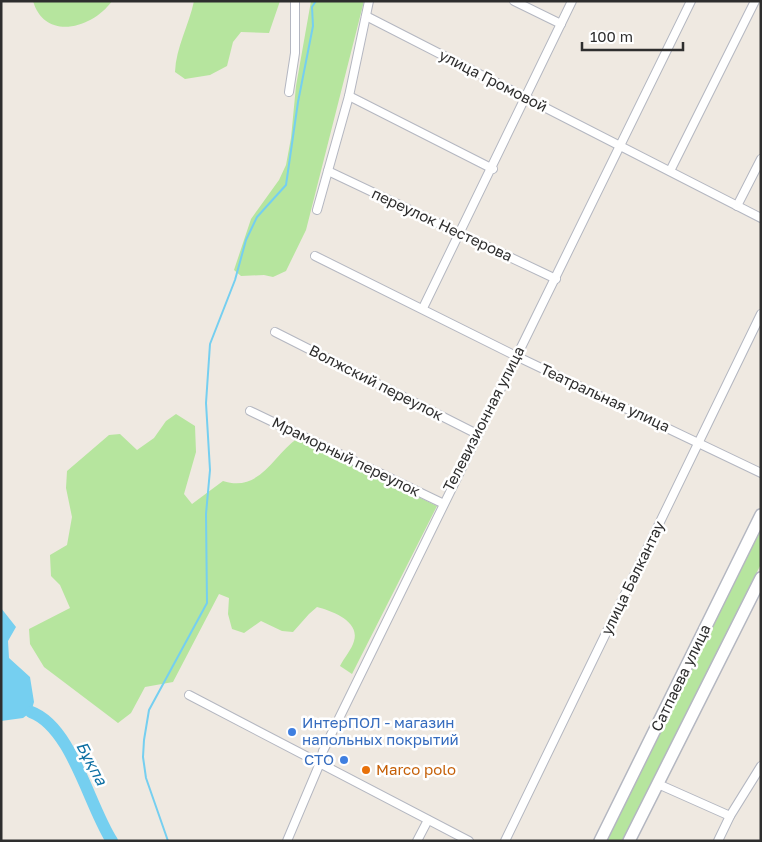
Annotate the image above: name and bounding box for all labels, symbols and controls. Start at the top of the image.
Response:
scale bar [582,20,683,52]
text: 100 m [590,27,633,45]
street label: улица Громовой [436,45,551,115]
street label: переулок Нестерова [369,184,516,265]
street label: Волжский переулок [306,340,447,424]
street label: Телевизионная улица [439,343,528,494]
street label: Театральная улица [538,359,673,435]
street label: Мраморный переулок [269,412,424,500]
street label: улица Балкантау [597,517,668,638]
street label: Сатпаева улица [646,621,714,734]
place label: ИнтерПОЛ - магазин напольных покрытий [302,713,459,748]
marker: ИнтерПОЛ - магазин напольных покрытий [286,726,298,738]
water label: Бұқпа [72,738,112,789]
place label: СТО [304,750,334,768]
marker: СТО [338,754,350,766]
place label: Marco polo [376,760,456,778]
marker: Marco polo [360,764,372,776]

